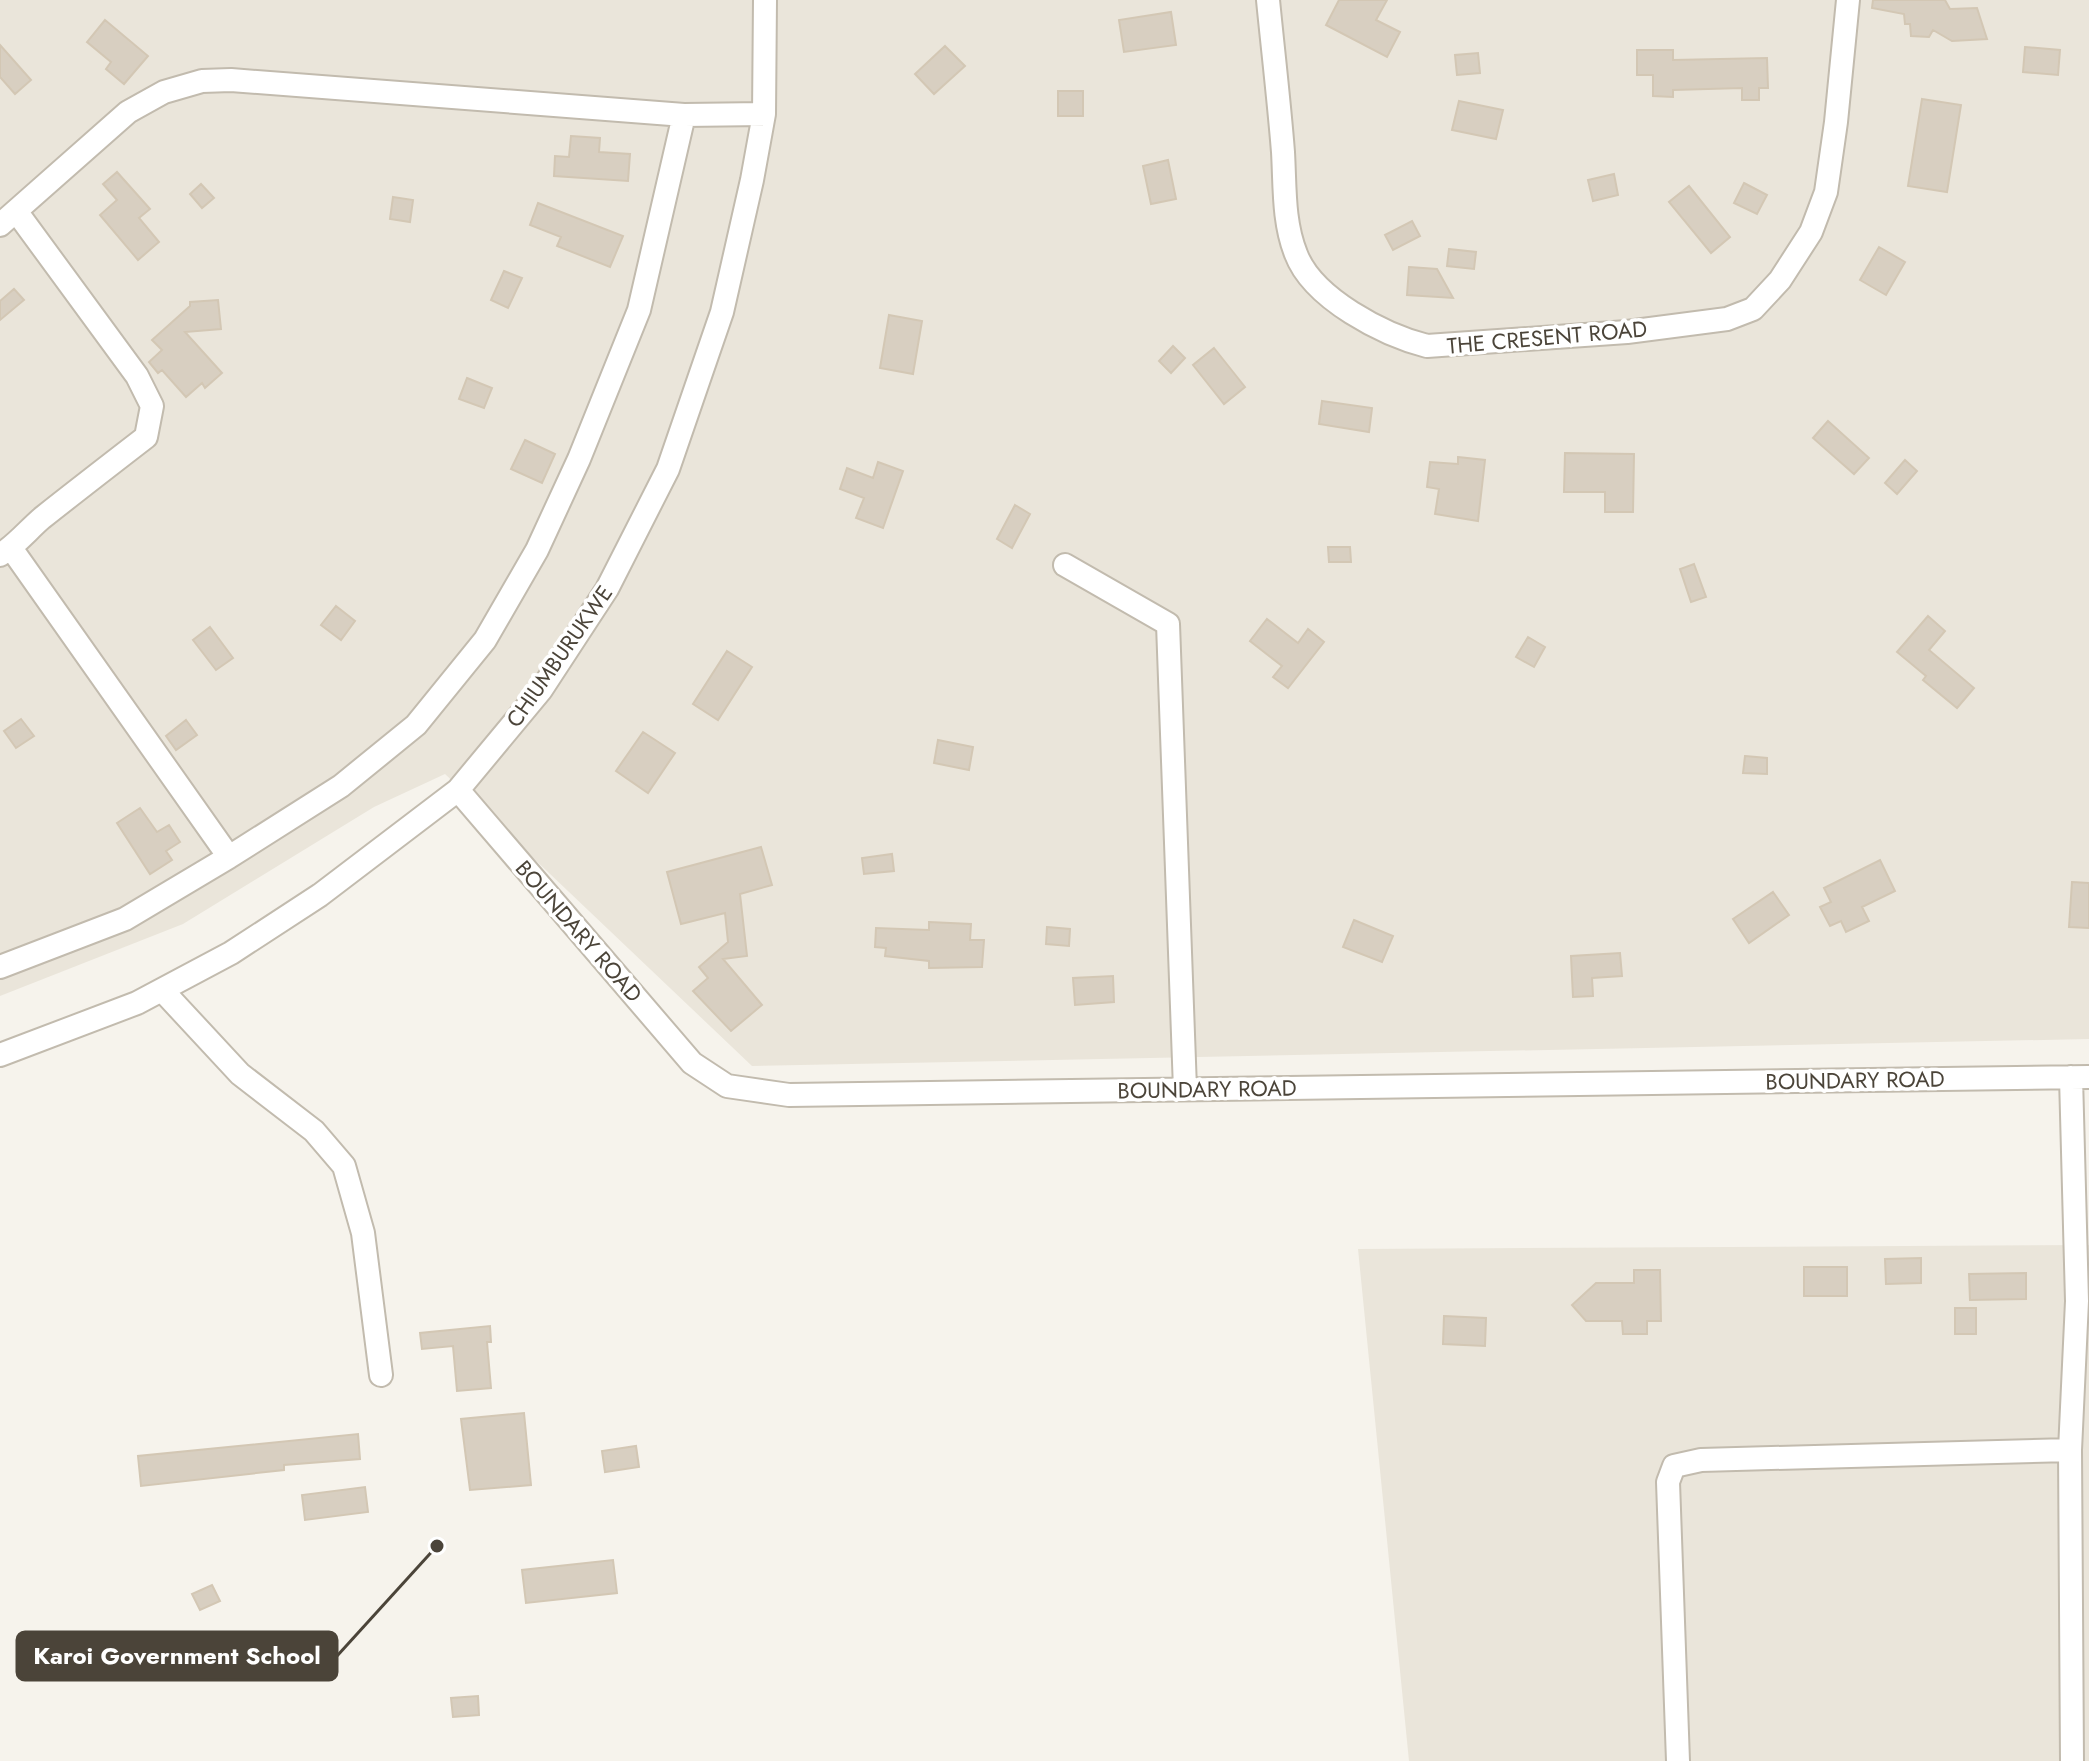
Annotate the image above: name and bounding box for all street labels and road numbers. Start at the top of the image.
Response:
street label: THE CRESENT ROAD [1446,312,1648,362]
street label: CHIUMBURUKWE [498,578,620,734]
street label: BOUNDARY ROAD [508,853,650,1009]
street label: BOUNDARY ROAD [1765,1062,1945,1098]
street label: BOUNDARY ROAD [1117,1071,1297,1107]

